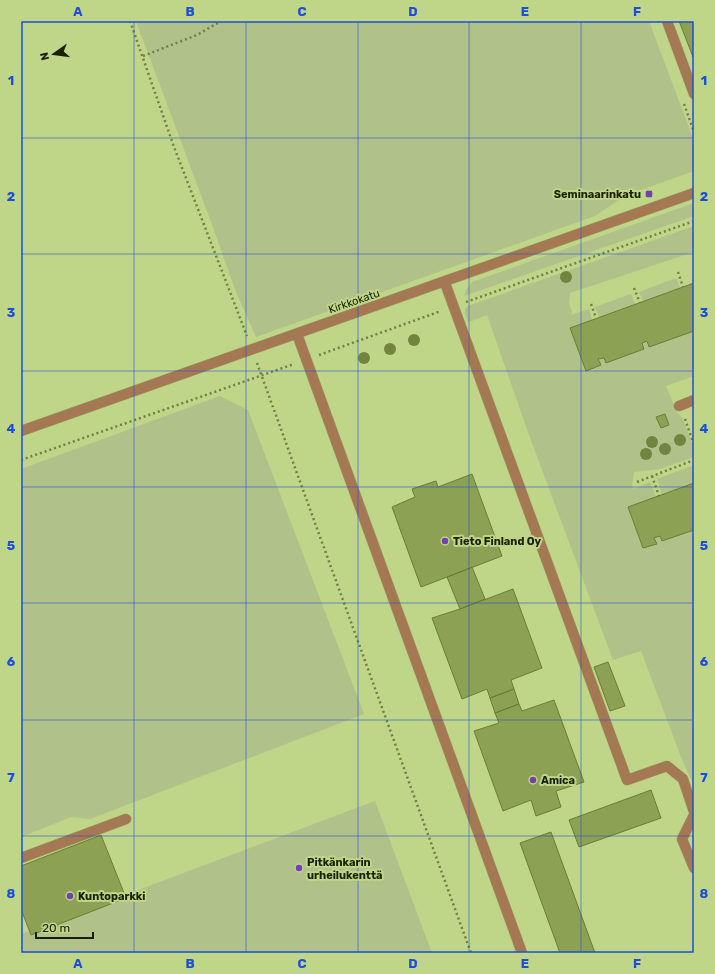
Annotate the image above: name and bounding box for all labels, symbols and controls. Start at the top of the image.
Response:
text: A [73,4,83,19]
text: B [185,4,195,19]
text: C [297,4,307,19]
text: D [408,4,418,19]
text: E [521,4,529,19]
text: F [633,4,641,19]
north arrow [34,34,74,74]
text: N [37,51,52,62]
text: 1 [8,73,14,88]
text: 1 [701,73,707,88]
place label: Seminaarinkatu [554,188,641,201]
text: 2 [7,189,15,204]
marker: Seminaarinkatu [644,189,654,199]
text: 2 [700,189,708,204]
street label: Kirkkokatu [327,287,382,316]
text: 3 [7,305,16,320]
text: 3 [700,305,709,320]
text: 4 [7,421,16,436]
text: 4 [700,421,709,436]
place label: Tieto Finland Oy [453,535,542,548]
marker: Tieto Finland Oy [440,536,450,546]
text: 5 [7,538,15,553]
text: 5 [700,538,708,553]
text: 6 [7,654,16,669]
text: 6 [700,654,709,669]
text: 7 [7,770,15,785]
text: 7 [700,770,708,785]
place label: Amica [541,774,575,787]
marker: Amica [528,775,538,785]
place label: Pitkänkarin urheilukenttä [307,856,383,882]
marker: Pitkänkarin urheilukenttä [294,863,304,873]
text: 8 [7,886,16,901]
text: 8 [700,886,709,901]
place label: Kuntoparkki [78,890,145,903]
marker: Kuntoparkki [65,891,75,901]
scale bar [36,914,93,940]
text: 20 m [42,921,70,935]
text: A [73,956,83,971]
text: B [185,956,195,971]
text: C [297,956,307,971]
text: D [408,956,418,971]
text: E [521,956,529,971]
text: F [633,956,641,971]

